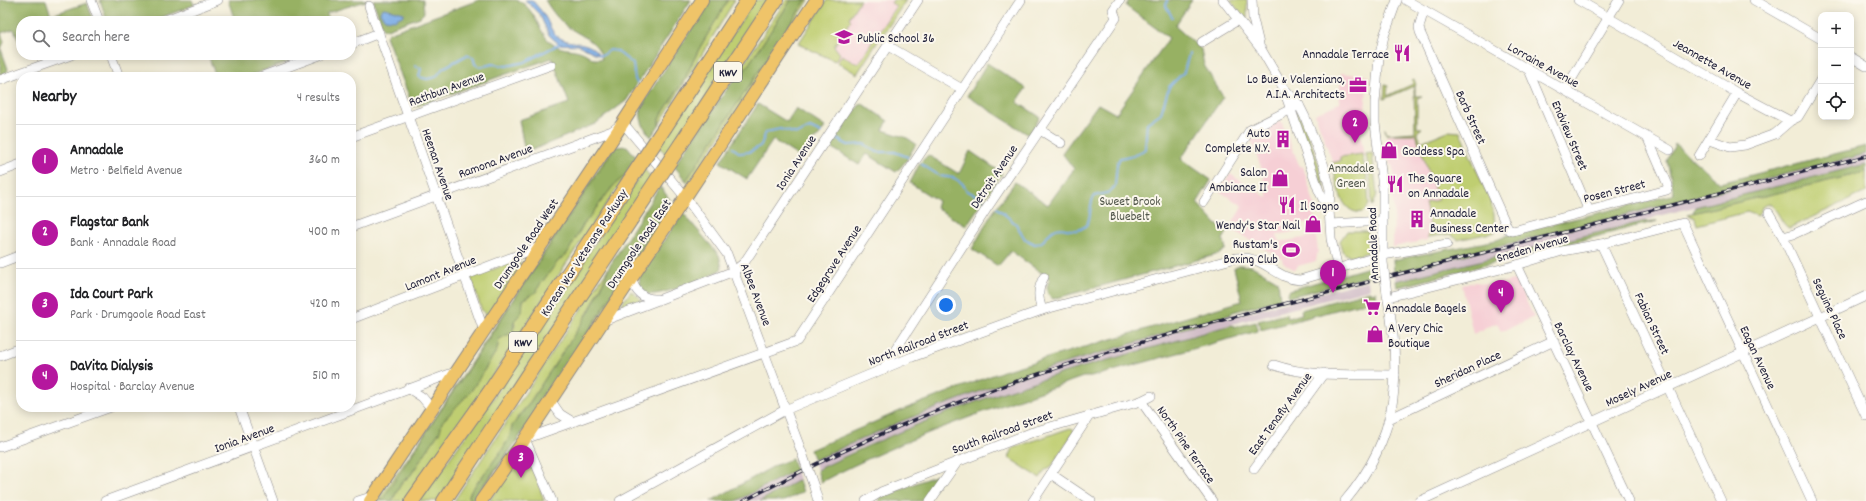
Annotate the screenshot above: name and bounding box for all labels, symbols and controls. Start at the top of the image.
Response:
map controls [1818,12,1854,120]
button: + [1818,12,1854,48]
search box [16,16,356,60]
icon: search [30,27,52,49]
text: Search here [62,27,130,49]
school or university icon: Public School 36 [834,27,854,47]
place label: Public School 36 [857,30,935,49]
street label: Jeannette Avenue [1669,35,1755,96]
street label: Lorraine Avenue [1503,39,1582,94]
restaurant icon: Annadale Terrace [1392,43,1412,63]
place label: Annadale Terrace [1302,46,1389,65]
button: − [1818,48,1854,84]
road number: KWV [714,62,742,82]
street label: Rathbun Avenue [407,68,487,113]
place label: Lo Bue & Valenziano, A.I.A. Architects [1247,71,1345,105]
office icon: Lo Bue & Valenziano, A.I.A. Architects [1348,75,1368,95]
button: locate [1818,84,1854,120]
text: Nearby [32,86,76,110]
street label: Barb Street [1449,88,1490,148]
text: 4 results [297,89,340,108]
street label: Endview Street [1545,98,1592,174]
pin: 2 [1342,110,1368,143]
place label: Auto Complete N.Y. [1205,125,1270,159]
street label: Heenan Avenue [415,126,458,204]
building icon: Auto Complete N.Y. [1273,129,1293,149]
street label: Ionia Avenue [772,132,822,195]
text: Annadale [70,140,123,162]
street label: Ramona Avenue [456,140,536,185]
shop icon: Goddess Spa [1379,140,1399,160]
street label: Detroit Avenue [967,141,1024,213]
place label: Goddess Spa [1402,143,1465,162]
text: 1 [44,151,46,170]
text: 360 m [309,151,340,170]
park label: Annadale Green [1328,160,1374,194]
text: Metro · Belfield Avenue [70,162,182,181]
place label: Salon Ambiance II [1209,164,1267,198]
shop icon: Salon Ambiance II [1270,168,1290,188]
place label: The Square on Annadale [1408,170,1469,204]
restaurant icon: The Square on Annadale [1385,174,1405,194]
street label: Posen Street [1582,175,1648,209]
street label: Korean War Veterans Parkway [537,185,634,321]
park label: Sweet Brook Bluebelt [1099,193,1161,227]
street label: Drumgoole Road West [490,195,565,294]
restaurant icon: Il Sogno [1277,195,1297,215]
street label: Drumgoole Road East [603,196,677,293]
place label: Il Sogno [1300,198,1339,217]
place label: Annadale Business Center [1430,205,1509,239]
street label: Annadale Road [1364,207,1385,281]
building icon: Annadale Business Center [1407,209,1427,229]
text: Flagstar Bank [70,212,149,234]
shop icon: Wendy's Star Nail [1303,214,1323,234]
place label: Wendy's Star Nail [1216,217,1300,236]
street label: Edgegrove Avenue [803,221,868,307]
text: 2 [42,223,48,242]
text: 400 m [309,223,340,242]
street label: Sneden Avenue [1495,230,1571,269]
text: Bank · Annadale Road [70,234,176,253]
place label: Rustam's Boxing Club [1223,236,1278,270]
sports icon: Rustam's Boxing Club [1281,240,1301,260]
street label: Lamont Avenue [402,251,480,297]
pin: 1 [1320,260,1346,293]
street label: Albee Avenue [734,261,775,329]
street label: Seguine Place [1806,275,1851,343]
pin: 4 [1488,280,1514,313]
text: Ida Court Park [70,284,153,306]
street label: Fabian Street [1628,290,1673,358]
text: 3 [42,295,48,314]
text: 420 m [310,295,340,314]
your location [936,295,956,315]
supermarket icon: Annadale Bagels [1362,297,1382,317]
place label: Annadale Bagels [1385,300,1466,319]
text: Park · Drumgoole Road East [70,306,206,325]
street label: North Railroad Street [866,316,972,372]
street label: Barclay Avenue [1548,319,1598,395]
place label: A Very Chic Boutique [1388,320,1443,354]
street label: Eagan Avenue [1734,323,1780,393]
shop icon: A Very Chic Boutique [1365,324,1385,344]
road number: KWV [509,332,537,352]
street label: Sheridan Place [1431,346,1505,394]
text: DaVita Dialysis [70,356,153,378]
street label: Mosely Avenue [1603,365,1676,413]
text: 4 [42,367,48,386]
text: 510 m [312,367,340,386]
street label: East Tenafly Avenue [1244,369,1318,460]
text: Hospital · Barclay Avenue [70,378,195,397]
street label: North Pine Terrace [1151,403,1219,489]
street label: South Railroad Street [950,406,1056,460]
street label: Ionia Avenue [212,420,278,459]
pin: 3 [508,445,534,478]

